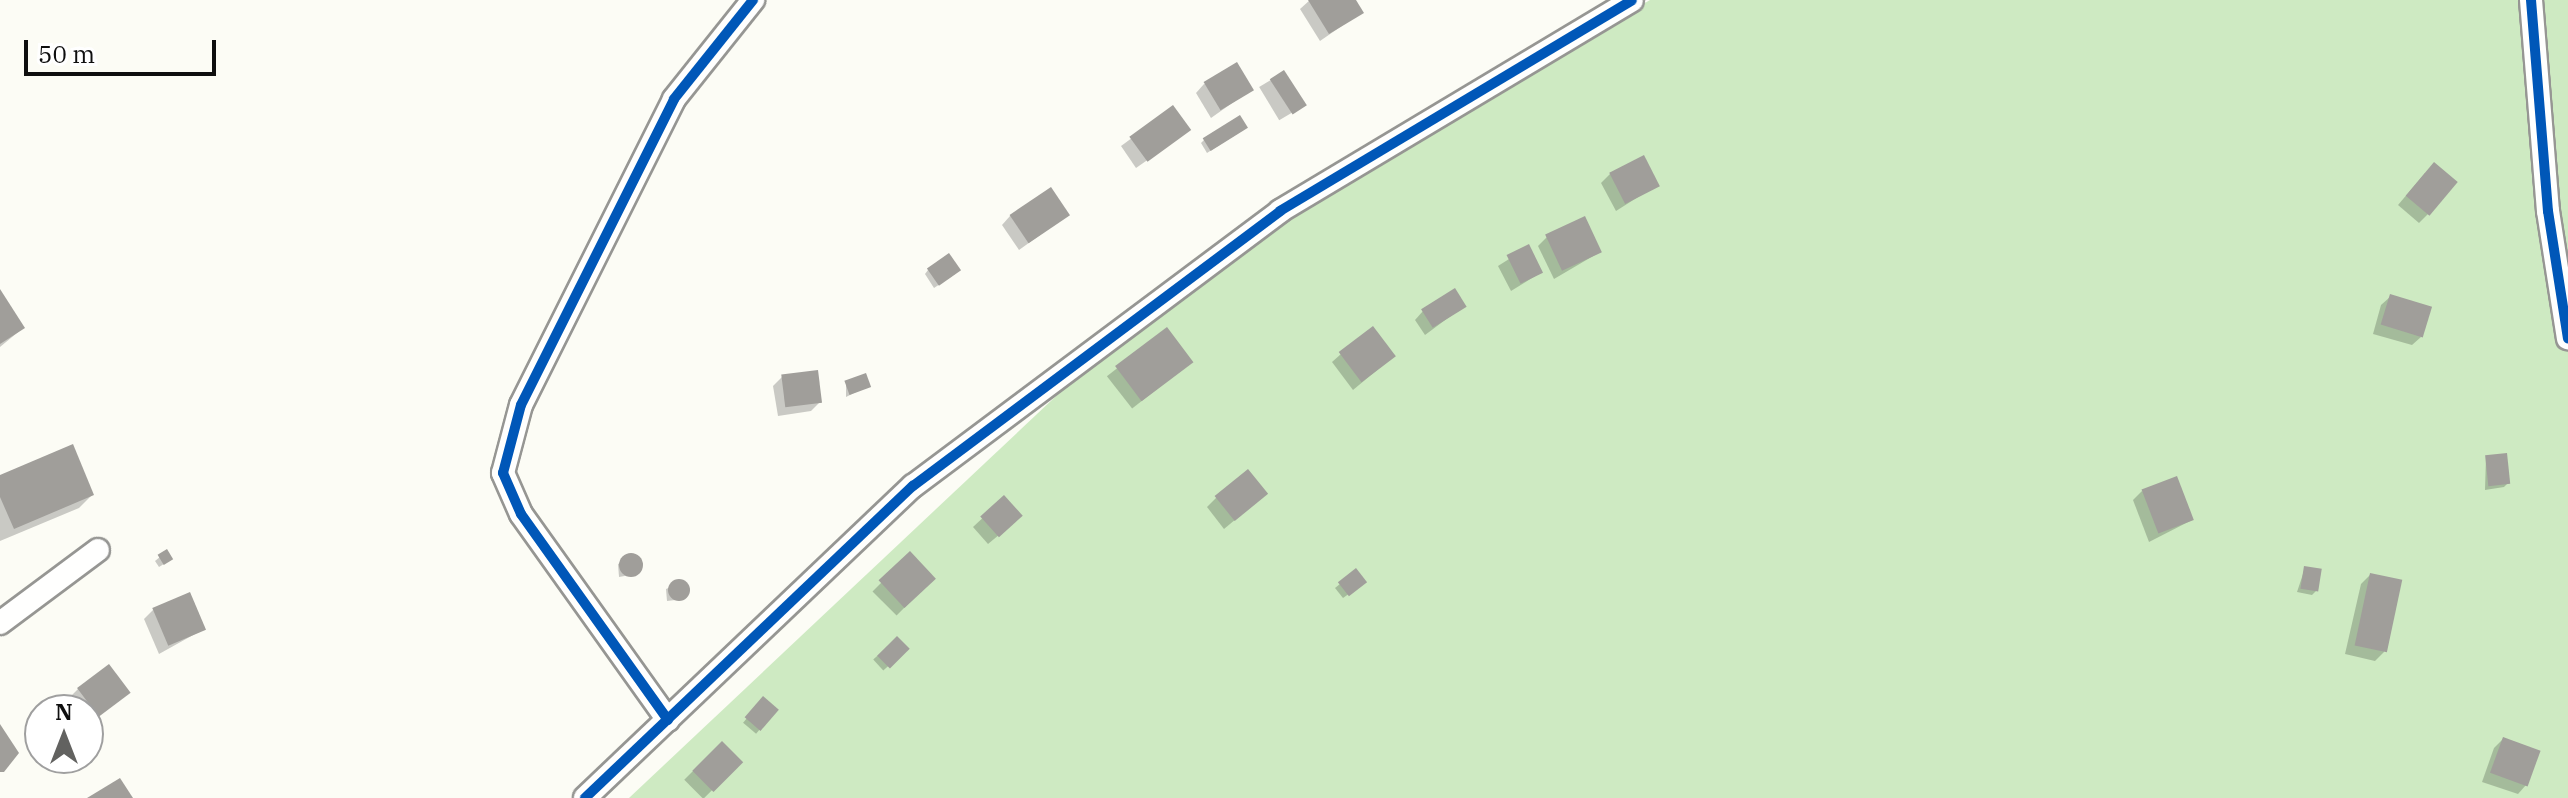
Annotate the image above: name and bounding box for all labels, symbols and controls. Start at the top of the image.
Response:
scale bar [28,24,220,74]
text: 50 m [38,38,95,70]
north arrow [24,694,104,774]
text: N [55,697,73,726]

